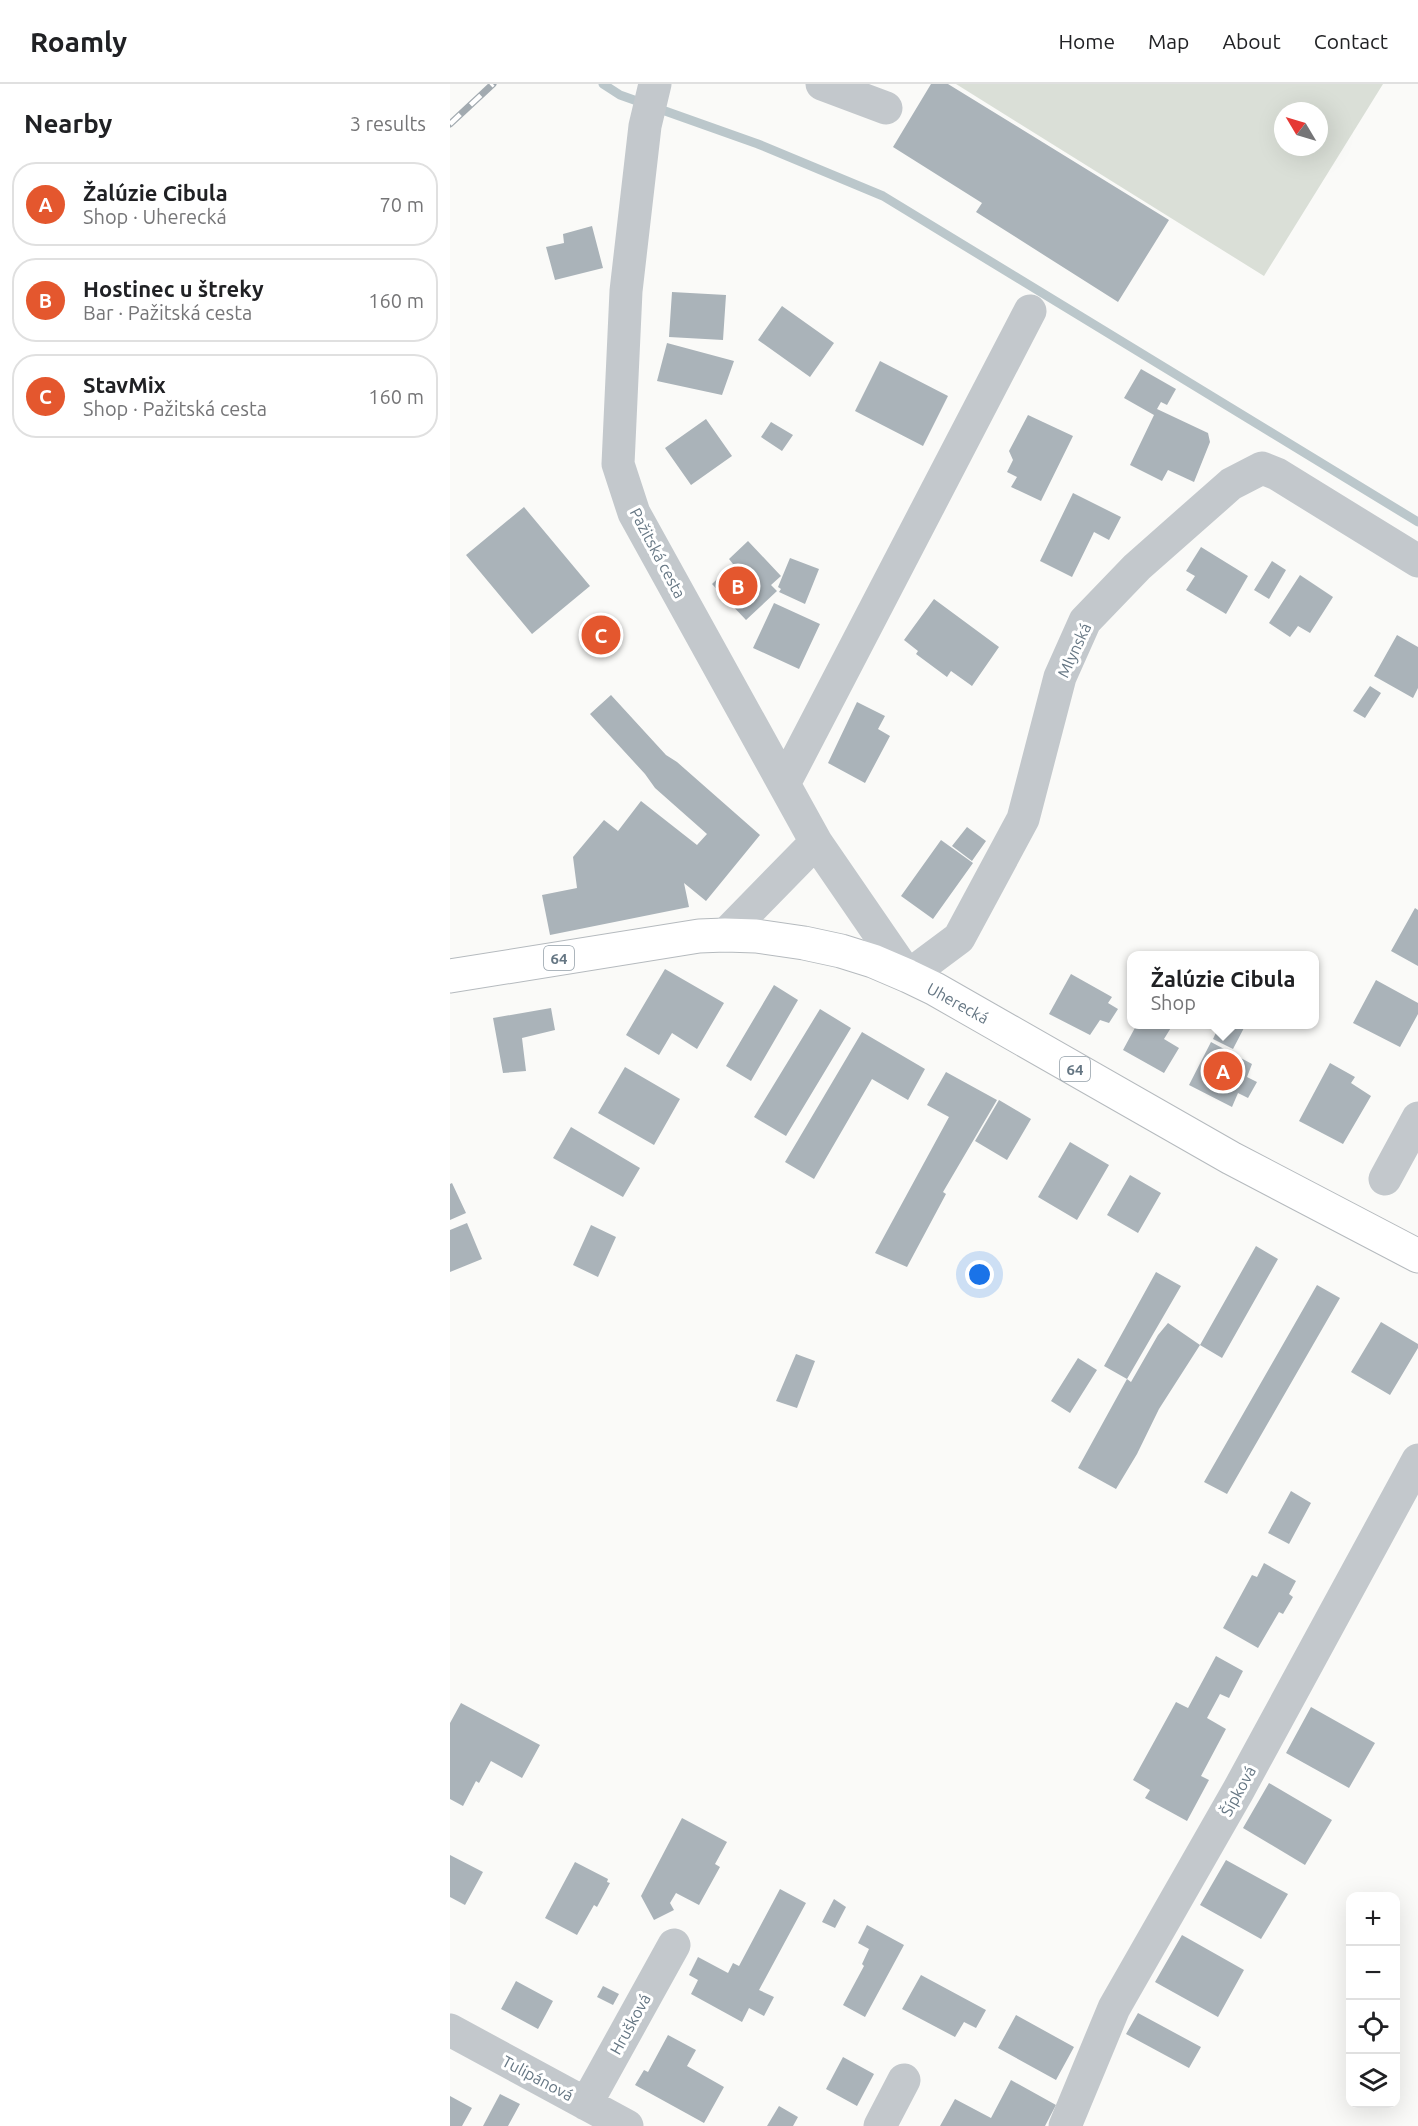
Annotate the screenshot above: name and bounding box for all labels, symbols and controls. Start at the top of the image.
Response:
text: Roamly [30,26,127,57]
text: Home [1058,29,1115,53]
text: Map [1148,29,1189,53]
text: About [1222,29,1281,53]
text: Contact [1314,29,1388,53]
north arrow [1274,102,1328,156]
text: Nearby [24,109,112,138]
text: 3 results [350,112,426,135]
text: Žalúzie Cibula [83,180,228,205]
text: A [38,193,53,216]
text: 70 m [380,193,424,216]
text: Shop · Uherecká [83,205,227,228]
text: Hostinec u štreky [83,276,264,301]
text: B [39,289,52,312]
text: 160 m [368,289,424,312]
text: Bar · Pažitská cesta [83,301,252,324]
text: StavMix [83,372,166,397]
text: C [39,385,52,408]
text: 160 m [368,385,424,408]
text: Shop · Pažitská cesta [83,397,267,420]
street label: Pažitská cesta [627,505,689,601]
pin: B [718,564,758,608]
pin: C [582,612,620,658]
street label: Mlynská [1054,620,1094,680]
road number: 64 [544,946,574,970]
popup [1127,951,1319,1029]
text: Žalúzie Cibula [1151,966,1295,991]
street label: Uherecká [924,979,992,1027]
text: Shop [1151,991,1196,1014]
pin: A [1204,1048,1242,1094]
road number: 64 [1060,1057,1090,1081]
your location [965,1260,994,1289]
street label: Šípková [1216,1762,1259,1819]
map controls [1346,1892,1400,2108]
button: + [1346,1892,1400,1946]
button: − [1346,1946,1400,2000]
street label: Hrušková [606,1991,654,2057]
button: locate [1346,2000,1400,2054]
street label: Tulipánová [499,2052,577,2104]
button: layers [1346,2054,1400,2108]

